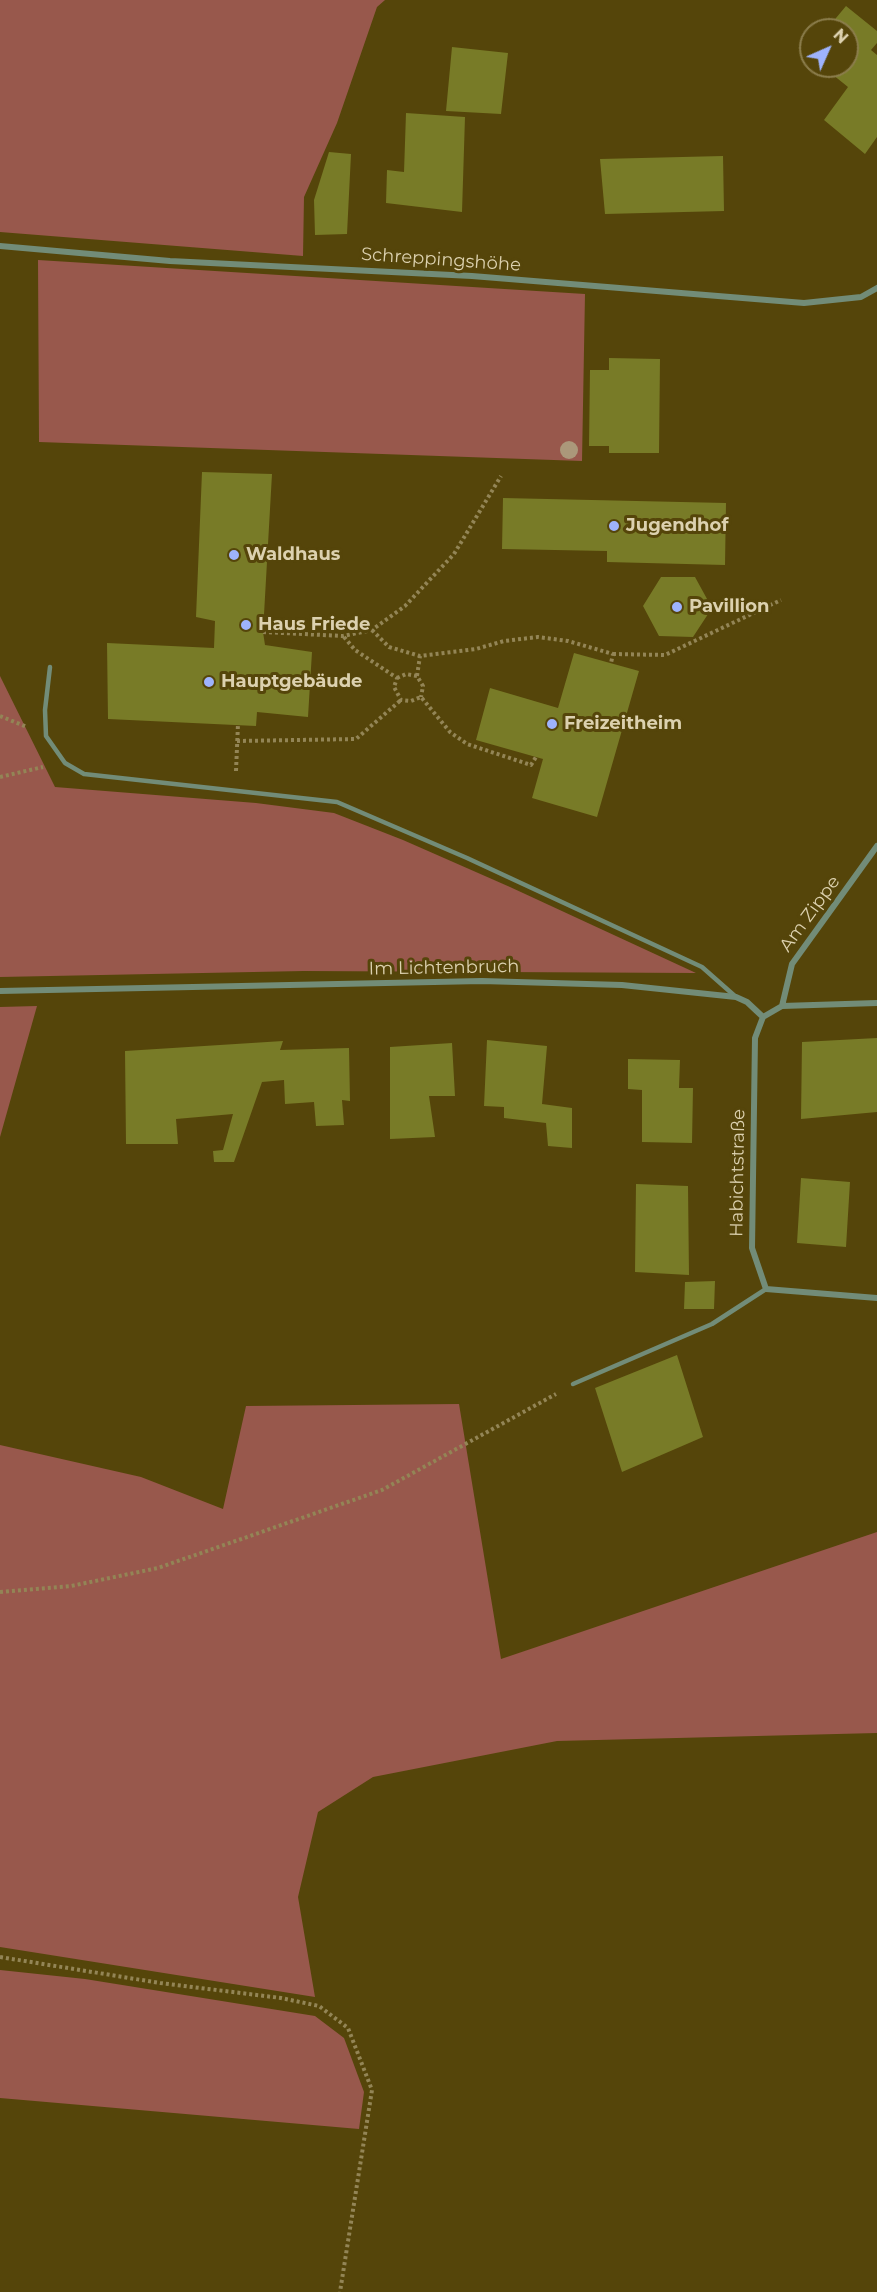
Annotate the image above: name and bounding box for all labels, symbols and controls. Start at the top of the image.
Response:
north arrow [799,18,859,78]
text: N [829,25,852,48]
street label: Schreppingshöhe [360,244,522,276]
place label: Jugendhof [626,515,728,537]
marker: Jugendhof [607,519,621,533]
place label: Waldhaus [246,544,340,566]
marker: Waldhaus [227,548,241,562]
place label: Pavillion [689,596,769,618]
marker: Pavillion [670,600,684,614]
place label: Haus Friede [258,614,370,636]
marker: Haus Friede [239,618,253,632]
place label: Hauptgebäude [221,671,362,693]
marker: Hauptgebäude [202,675,216,689]
place label: Freizeitheim [564,713,682,735]
marker: Freizeitheim [545,717,559,731]
street label: Am Zippe [775,872,845,956]
street label: Im Lichtenbruch [369,956,519,980]
street label: Habichtstraße [726,1109,750,1237]

